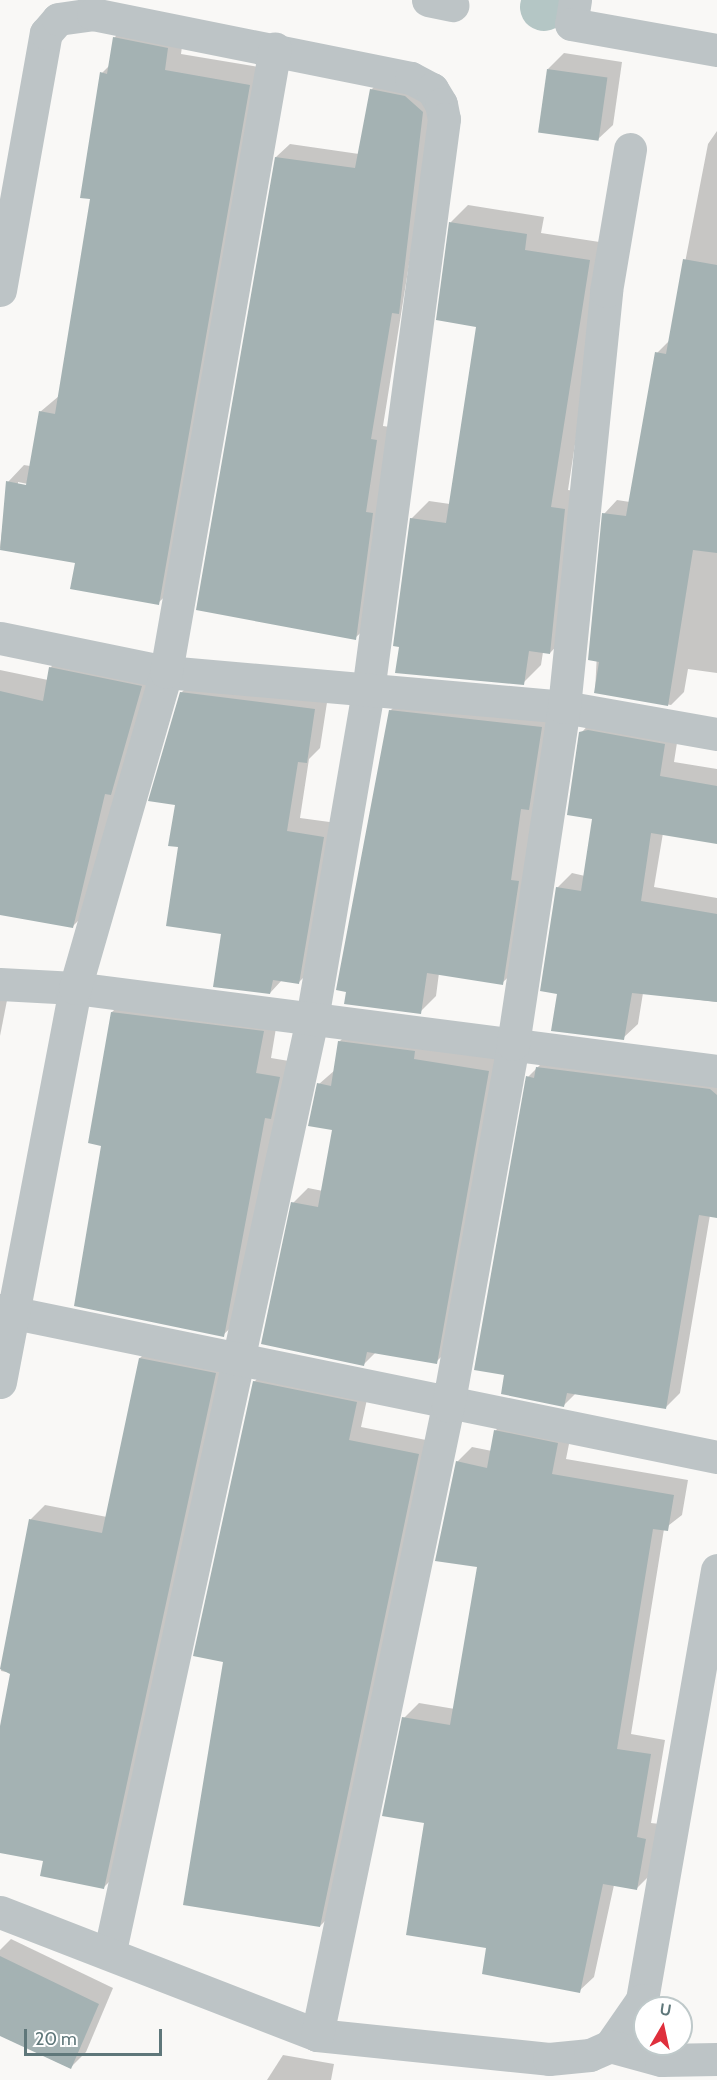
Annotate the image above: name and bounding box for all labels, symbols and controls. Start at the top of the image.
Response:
north arrow [633,1996,693,2056]
text: U [658,1999,673,2020]
scale bar [27,2017,165,2055]
text: 20 m [35,2028,77,2050]

